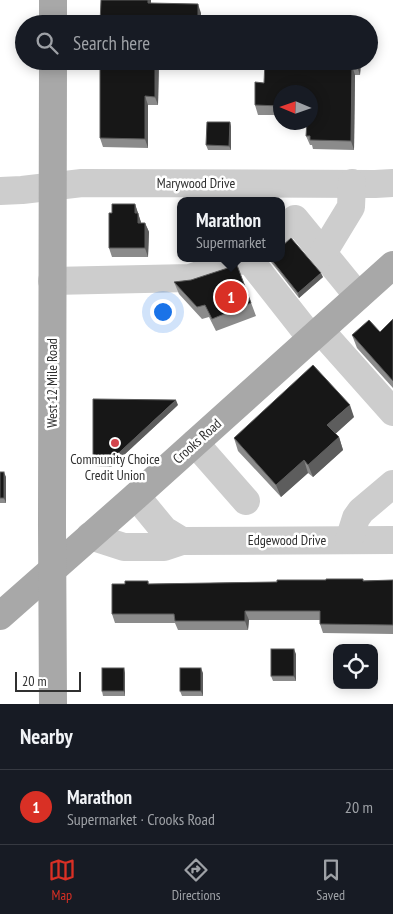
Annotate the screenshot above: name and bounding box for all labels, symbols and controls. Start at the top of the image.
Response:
search box [15,15,378,70]
icon: search [33,29,61,57]
text: Search here [73,31,150,55]
north arrow [273,85,318,130]
street label: Marywood Drive [157,174,235,192]
popup [177,197,285,262]
text: Marathon [196,208,261,232]
text: Supermarket [196,232,266,252]
pin: 1 [215,278,247,316]
your location [150,299,176,325]
street label: West 12 Mile Road [43,338,61,428]
street label: Crooks Road [169,415,225,467]
marker: Community Choice Credit Union [109,437,121,449]
place label: Community Choice Credit Union [70,450,160,484]
street label: Edgewood Drive [248,531,326,549]
map controls [333,644,378,689]
button: locate [333,644,378,689]
scale bar [15,669,81,692]
text: 20 m [22,672,47,690]
text: Nearby [20,723,73,750]
text: Marathon [67,785,132,809]
text: 1 [32,797,40,817]
text: 20 m [345,797,373,817]
text: Supermarket · Crooks Road [67,809,215,829]
tab: Map [48,856,76,904]
tab: Directions [172,856,220,904]
tab: Saved [316,856,345,904]

